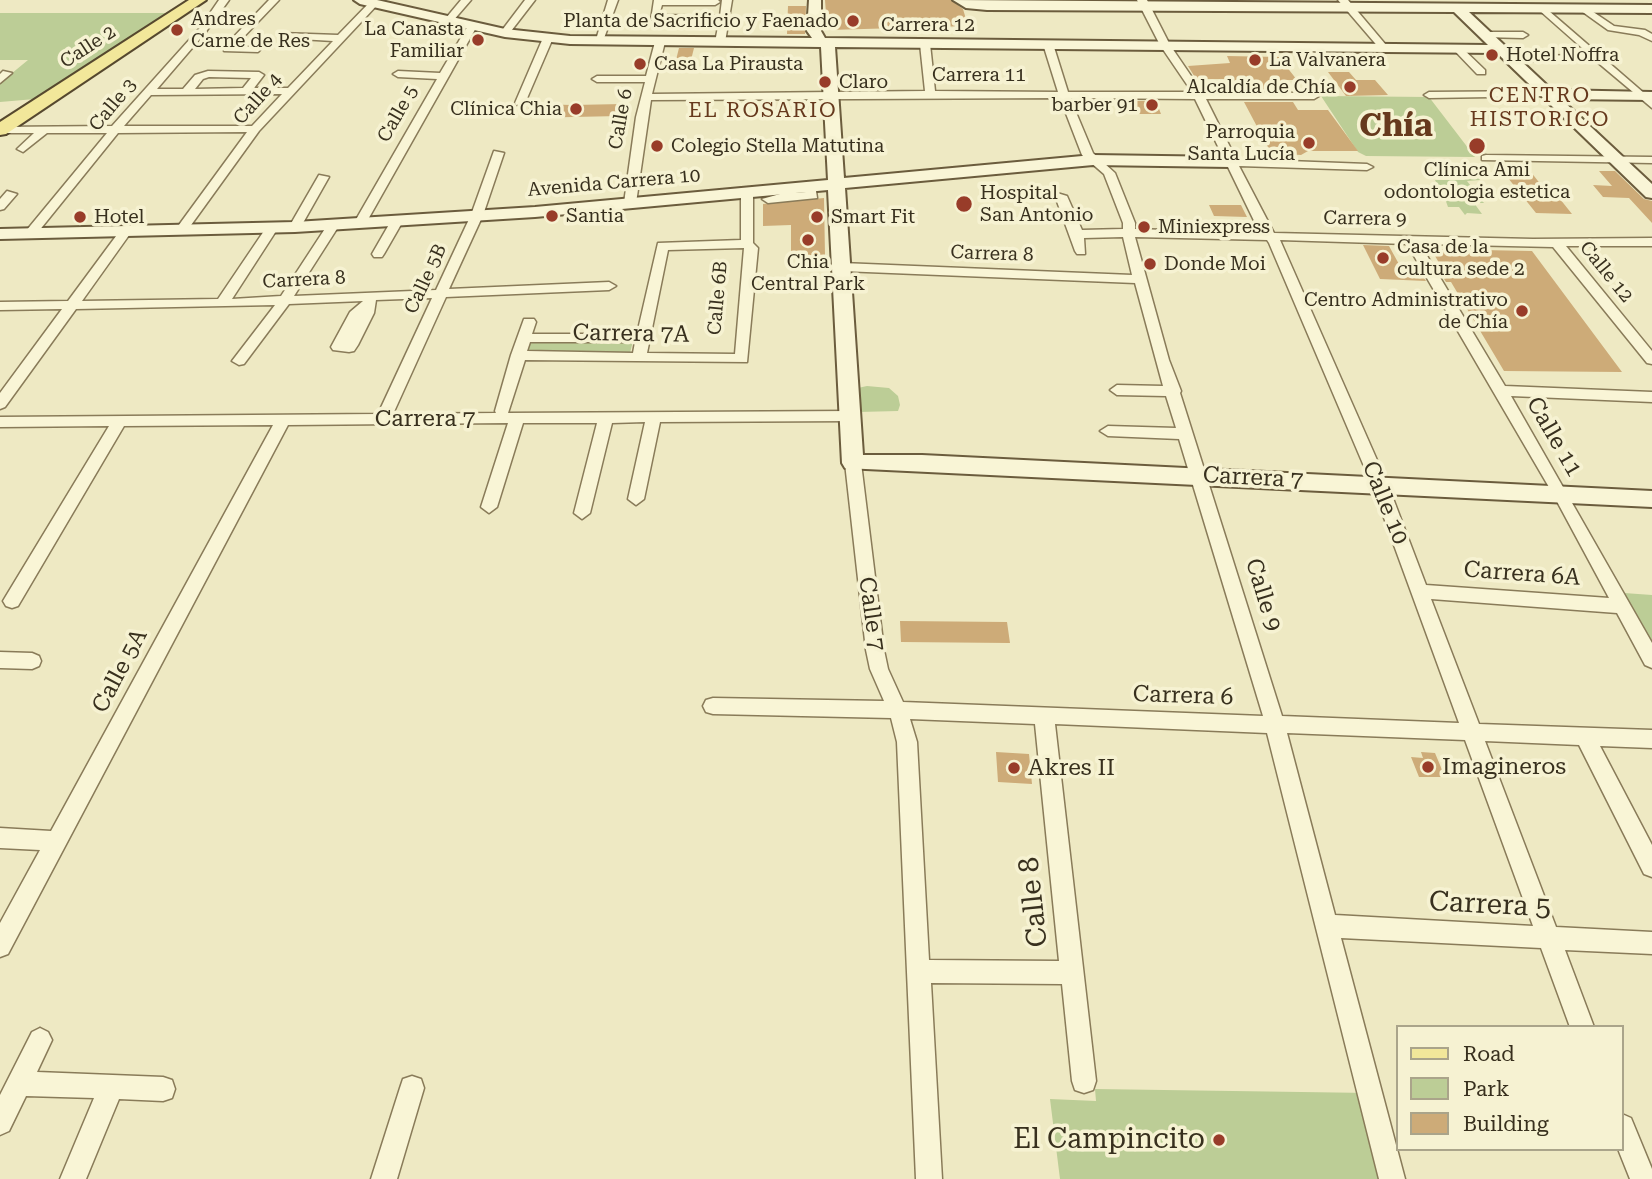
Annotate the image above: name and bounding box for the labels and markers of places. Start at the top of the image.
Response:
place label: Andres Carne de Res [191,8,310,52]
place label: Planta de Sacrificio y Faenado [563,10,839,32]
marker: Planta de Sacrificio y Faenado [845,13,861,29]
place label: La Canasta Familiar [364,18,464,62]
marker: Andres Carne de Res [169,22,185,38]
marker: La Canasta Familiar [470,32,486,48]
place label: Hotel Noffra [1506,44,1619,66]
marker: Hotel Noffra [1484,47,1500,63]
place label: La Valvanera [1269,49,1386,71]
marker: La Valvanera [1247,52,1263,68]
place label: Casa La Pirausta [654,53,803,75]
marker: Casa La Pirausta [632,56,648,72]
place label: Claro [839,71,888,93]
marker: Claro [817,74,833,90]
place label: Alcaldía de Chía [1187,76,1336,98]
marker: Alcaldía de Chía [1342,79,1358,95]
place label: barber 91 [1051,94,1138,116]
marker: barber 91 [1144,97,1160,113]
place label: Clínica Chia [450,98,562,120]
marker: Clínica Chia [568,101,584,117]
place label: Parroquia Santa Lucía [1188,121,1295,165]
place label: Colegio Stella Matutina [671,135,884,157]
marker: Parroquia Santa Lucía [1301,135,1317,151]
marker: Clínica Ami odontologia estetica [1467,136,1487,156]
marker: Colegio Stella Matutina [649,138,665,154]
place label: Clínica Ami odontologia estetica [1384,159,1570,203]
place label: Hospital San Antonio [980,182,1093,226]
marker: Hospital San Antonio [954,194,974,214]
place label: Santia [566,205,624,227]
place label: Hotel [94,206,144,228]
place label: Smart Fit [831,206,915,228]
marker: Santia [544,208,560,224]
marker: Hotel [72,209,88,225]
marker: Smart Fit [809,209,825,225]
place label: Miniexpress [1158,216,1270,238]
marker: Miniexpress [1136,219,1152,235]
marker: Chia Central Park [800,232,816,248]
place label: Casa de la cultura sede 2 [1397,236,1525,280]
marker: Casa de la cultura sede 2 [1375,250,1391,266]
place label: Chia Central Park [751,251,865,295]
place label: Donde Moi [1164,253,1266,275]
marker: Donde Moi [1142,256,1158,272]
place label: Centro Administrativo de Chía [1304,289,1508,333]
marker: Centro Administrativo de Chía [1514,303,1530,319]
place label: Imagineros [1442,753,1566,781]
place label: Akres II [1028,754,1115,782]
marker: Imagineros [1420,759,1436,775]
marker: Akres II [1006,760,1022,776]
place label: El Campincito [1013,1123,1205,1157]
marker: El Campincito [1211,1132,1227,1148]

